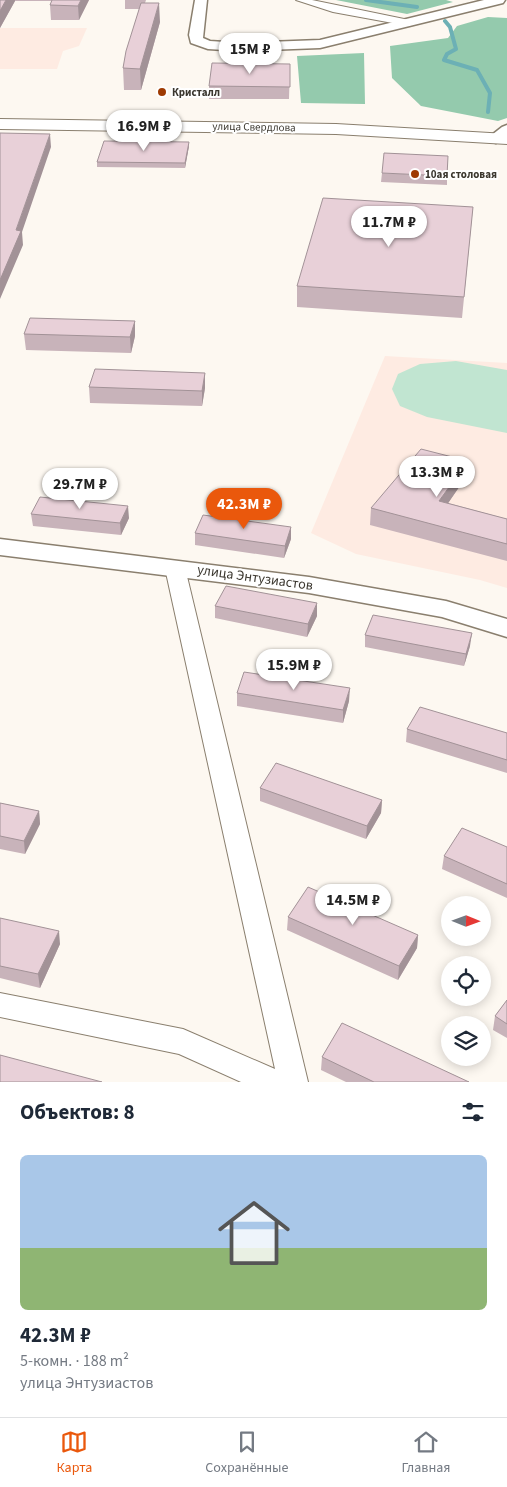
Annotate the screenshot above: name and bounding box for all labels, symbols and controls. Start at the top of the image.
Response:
pin: 15M ₽ [215,32,285,75]
text: 15M ₽ [230,38,270,60]
place label: Кристалл [172,85,220,100]
marker: Кристалл [156,86,168,98]
pin: 16.9M ₽ [98,110,190,152]
text: 16.9M ₽ [117,115,171,137]
street label: улица Свердлова [212,119,296,135]
place label: 10ая столовая [425,167,497,182]
marker: 10ая столовая [409,168,421,180]
pin: 11.7M ₽ [343,206,435,248]
text: 11.7M ₽ [362,211,416,233]
pin: 13.3M ₽ [391,456,483,498]
text: 13.3M ₽ [410,461,464,483]
pin: 29.7M ₽ [34,468,126,510]
text: 29.7M ₽ [53,473,107,495]
pin: 42.3M ₽ [198,488,290,530]
text: 42.3M ₽ [217,493,271,515]
street label: улица Энтузиастов [196,560,314,596]
pin: 15.9M ₽ [248,648,340,691]
text: 15.9M ₽ [267,654,321,676]
pin: 14.5M ₽ [307,884,399,926]
text: 14.5M ₽ [326,889,380,911]
north arrow [441,896,491,946]
map controls [441,896,491,1066]
button: locate [441,956,491,1006]
button: layers [441,1016,491,1066]
text: Объектов: 8 [20,1097,135,1127]
icon: filters [459,1098,487,1126]
icon: home [209,1188,299,1278]
text: 42.3M ₽ [20,1320,91,1350]
text: 5-комн. · 188 m² [20,1350,129,1372]
text: улица Энтузиастов [20,1372,153,1394]
tab: Карта [56,1428,92,1478]
tab: Сохранённые [205,1428,288,1478]
tab: Главная [401,1428,451,1478]

